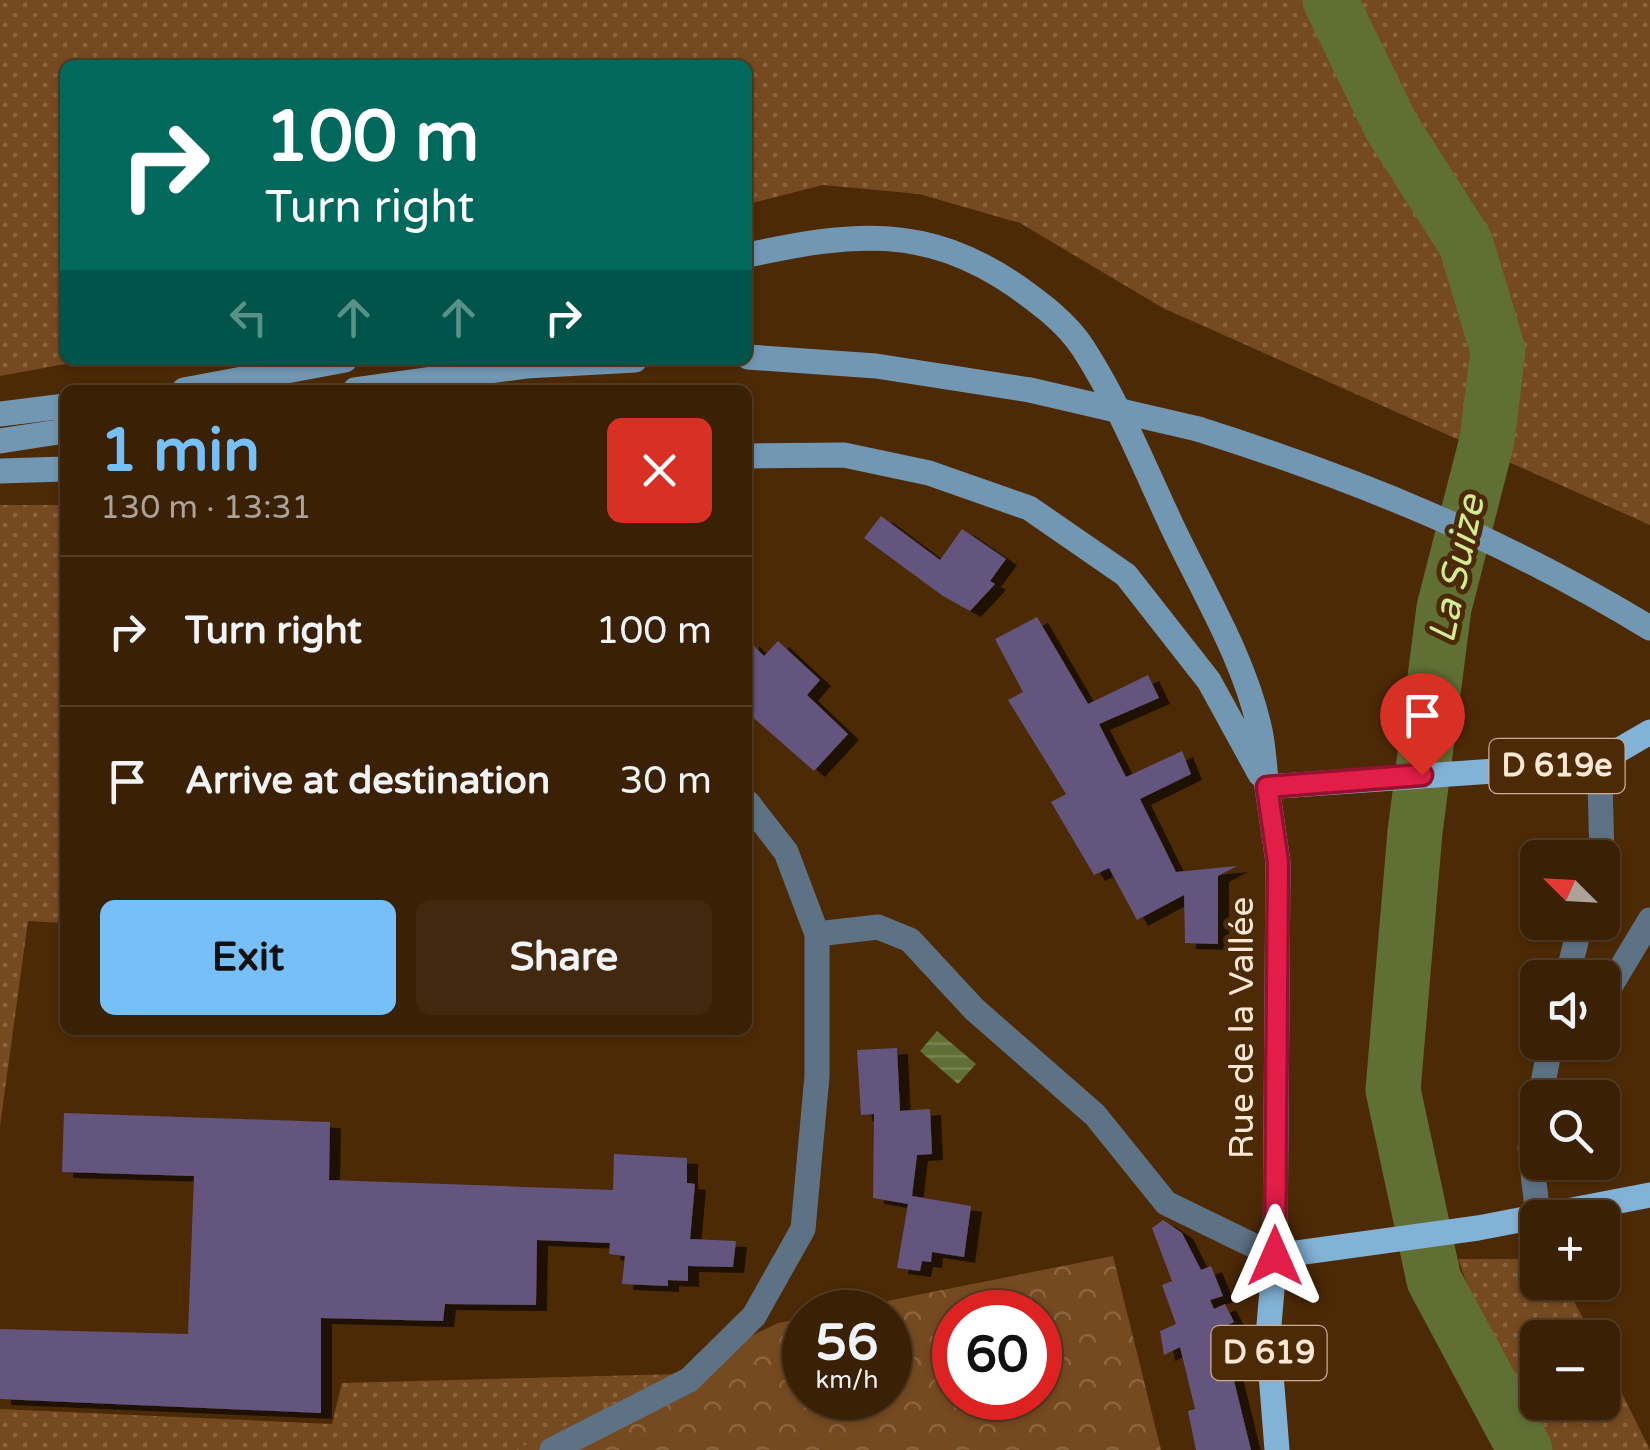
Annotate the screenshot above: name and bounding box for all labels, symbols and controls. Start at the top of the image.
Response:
text: 100 m [265,96,479,180]
icon: right [100,100,230,230]
text: Turn right [265,181,474,235]
icon: left [221,290,276,345]
icon: ahead [326,290,381,345]
icon: ahead [431,290,486,345]
icon: right [536,290,591,345]
text: 1 min [100,415,260,487]
button: close [607,418,712,523]
text: 130 m · 13:31 [100,489,312,527]
water label: La Suize [1419,489,1496,647]
icon: right [100,604,155,659]
text: Turn right [185,608,362,654]
text: 100 m [596,608,712,654]
pin [1380,673,1465,776]
icon: arrive [1395,688,1450,743]
road number: D 619e [1490,739,1624,793]
icon: arrive [100,754,155,809]
text: Arrive at destination [185,758,550,804]
text: 30 m [620,758,712,804]
north arrow [1520,840,1620,940]
map controls [1520,840,1620,1420]
street label: Rue de la Vallée [1221,897,1263,1159]
button: Exit [100,900,396,1015]
button: Share [416,900,712,1015]
button: sound [1520,960,1620,1060]
button: search [1520,1080,1620,1180]
button: + [1520,1200,1620,1300]
position arrow [1223,1204,1327,1308]
speed limit sign: 60 [932,1290,1062,1420]
text: 56 [816,1313,878,1373]
button: − [1520,1320,1620,1420]
road number: D 619 [1212,1326,1326,1380]
text: km/h [816,1365,878,1395]

